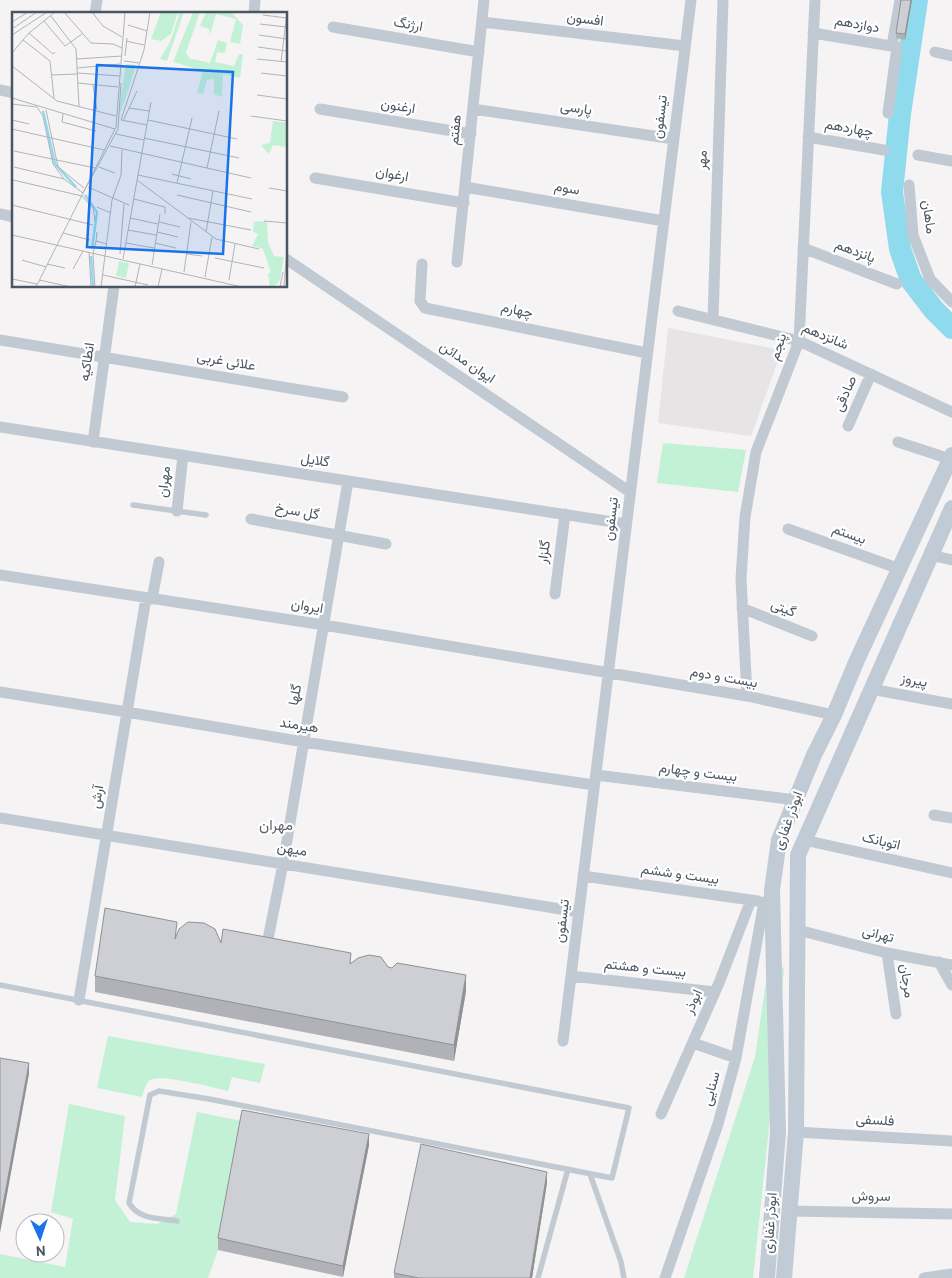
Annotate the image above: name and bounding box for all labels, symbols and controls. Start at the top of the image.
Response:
street label: افسون [566,9,604,31]
inset map [12,12,288,288]
street label: دوازدهم [833,13,881,37]
street label: ارژنگ [392,14,424,36]
street label: تیسفون [650,94,672,140]
street label: ارغنون [380,96,416,118]
street label: پارسی [559,98,593,120]
street label: هفتم [446,114,466,146]
street label: چهاردهم [823,116,875,142]
street label: مهر [694,150,712,171]
street label: ارغوان [374,164,410,186]
street label: سوم [553,178,581,200]
street label: ماهان [917,199,939,235]
street label: پانزدهم [833,237,877,267]
street label: چهارم [500,299,534,323]
street label: شانزدهم [799,320,851,354]
street label: پنجم [767,331,791,363]
street label: ایوان مدائن [436,338,498,388]
street label: انطاکیه [77,342,99,382]
street label: علائی غربی [195,348,257,376]
street label: صادقی [831,373,862,415]
street label: گلایل [299,450,331,472]
street label: مهران [155,465,175,499]
street label: تیسفون [601,496,623,542]
street label: گل سرخ [273,500,320,525]
street label: بیستم [830,521,868,549]
street label: گلزار [535,539,555,566]
street label: ایروان [290,596,324,618]
street label: گیتی [768,596,798,622]
street label: بیست و دوم [689,664,759,692]
street label: پیروز [898,670,929,692]
street label: گلها [286,683,306,707]
street label: هیرمند [278,715,320,738]
street label: بیست و چهارم [658,760,738,786]
street label: آرش [88,782,109,810]
street label: ابوذر غفاری [771,789,807,853]
district label: مهران [259,817,293,836]
street label: اتوبانک [860,829,902,855]
street label: میهن [276,839,308,861]
street label: بیست و ششم [640,861,720,889]
street label: تیسفون [552,898,574,944]
street label: تهرانی [860,923,896,947]
street label: بیست و هشتم [603,956,687,982]
street label: مرجان [895,963,917,999]
street label: ابوذر [681,987,707,1018]
street label: سنایی [699,1070,725,1108]
street label: فلسفی [855,1111,895,1131]
street label: سروش [851,1188,891,1206]
street label: ابوذر غفاری [760,1192,782,1254]
north arrow [15,1213,65,1263]
text: N [35,1241,46,1258]

